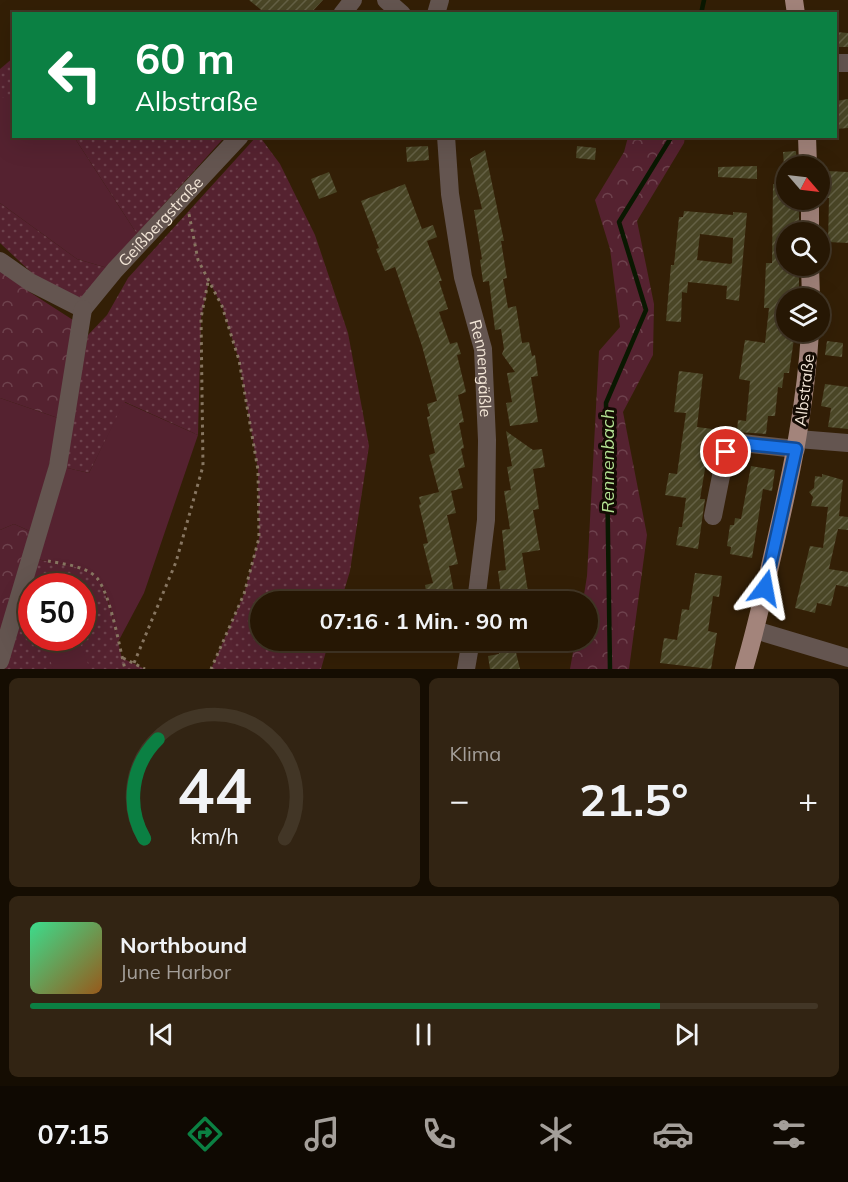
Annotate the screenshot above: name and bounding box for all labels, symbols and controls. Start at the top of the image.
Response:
text: 60 m [135,32,235,85]
icon: left [36,36,114,114]
text: Albstraße [135,84,258,118]
north arrow [776,156,830,210]
map controls [776,156,830,342]
street label: Geißbergstraße [114,172,207,270]
button: search [776,222,830,276]
button: layers [776,288,830,342]
street label: Rennengäßle [465,317,496,418]
street label: Albstraße [790,353,818,427]
water label: Rennenbach [596,409,619,513]
pin [700,426,751,477]
icon: arrive [709,435,742,468]
position arrow [733,556,797,620]
speed limit sign: 50 [18,573,96,651]
text: 07:16 · 1 Min. · 90 m [320,607,528,635]
text: Klima [450,741,501,766]
text: 44 [177,750,252,829]
text: 21.5° [579,771,688,827]
text: − [450,779,469,820]
text: + [798,779,818,820]
text: km/h [190,823,238,850]
text: Northbound [120,931,247,959]
text: June Harbor [120,959,231,984]
icon: previous [145,1018,178,1051]
icon: pause [407,1018,440,1051]
icon: next [670,1018,703,1051]
icon: directions [184,1113,226,1155]
icon: music [301,1113,343,1155]
icon: phone [418,1113,460,1155]
icon: climate [535,1113,577,1155]
icon: car [652,1113,694,1155]
icon: filters [768,1113,810,1155]
text: 07:15 [37,1117,109,1151]

